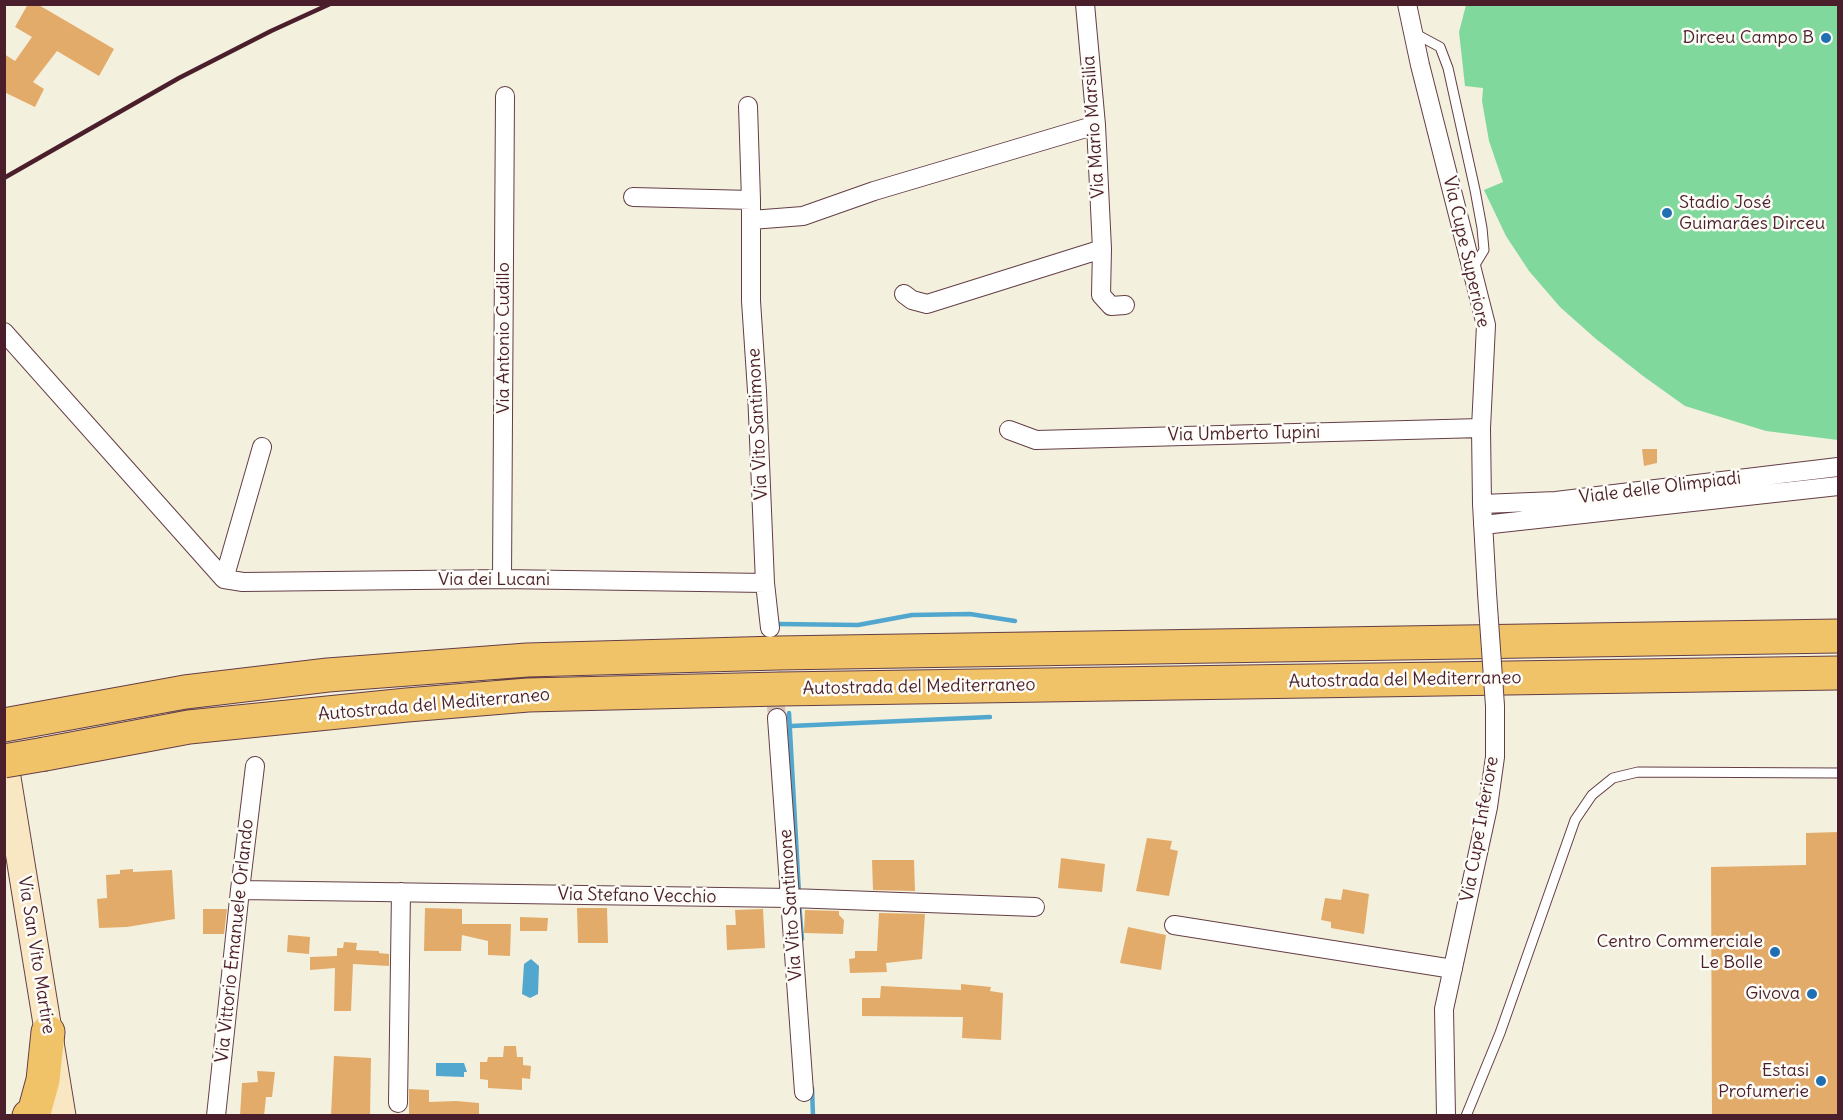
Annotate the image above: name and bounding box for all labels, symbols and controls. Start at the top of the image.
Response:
place label: Dirceu Campo B [1682,27,1814,49]
marker: Dirceu Campo B [1819,31,1833,45]
street label: Via Mario Marsilia [1078,55,1110,199]
street label: Via Cupe Superiore [1438,174,1494,330]
place label: Stadio José Guimarães Dirceu [1679,192,1825,234]
marker: Stadio José Guimarães Dirceu [1660,206,1674,220]
street label: Via Antonio Cudillo [493,262,515,414]
street label: Via Vito Santimone [743,347,773,501]
street label: Via Umberto Tupini [1168,422,1320,446]
street label: Viale delle Olimpiadi [1578,467,1742,509]
street label: Via dei Lucani [438,569,550,591]
street label: Autostrada del Mediterraneo [1288,667,1522,693]
street label: Autostrada del Mediterraneo [802,674,1036,700]
street label: Autostrada del Mediterraneo [317,684,551,726]
street label: Via Cupe Inferiore [1457,755,1503,903]
street label: Via Vittorio Emanuele Orlando [211,818,259,1064]
street label: Via Vito Santimone [775,828,807,982]
street label: Via San Vito Martire [13,875,59,1035]
street label: Via Stefano Vecchio [557,884,717,908]
place label: Centro Commerciale Le Bolle [1597,931,1763,974]
marker: Centro Commerciale Le Bolle [1768,945,1782,959]
place label: Givova [1745,983,1800,1005]
marker: Givova [1805,987,1819,1001]
place label: Estasi Profumerie [1718,1060,1809,1102]
marker: Estasi Profumerie [1814,1074,1828,1088]

